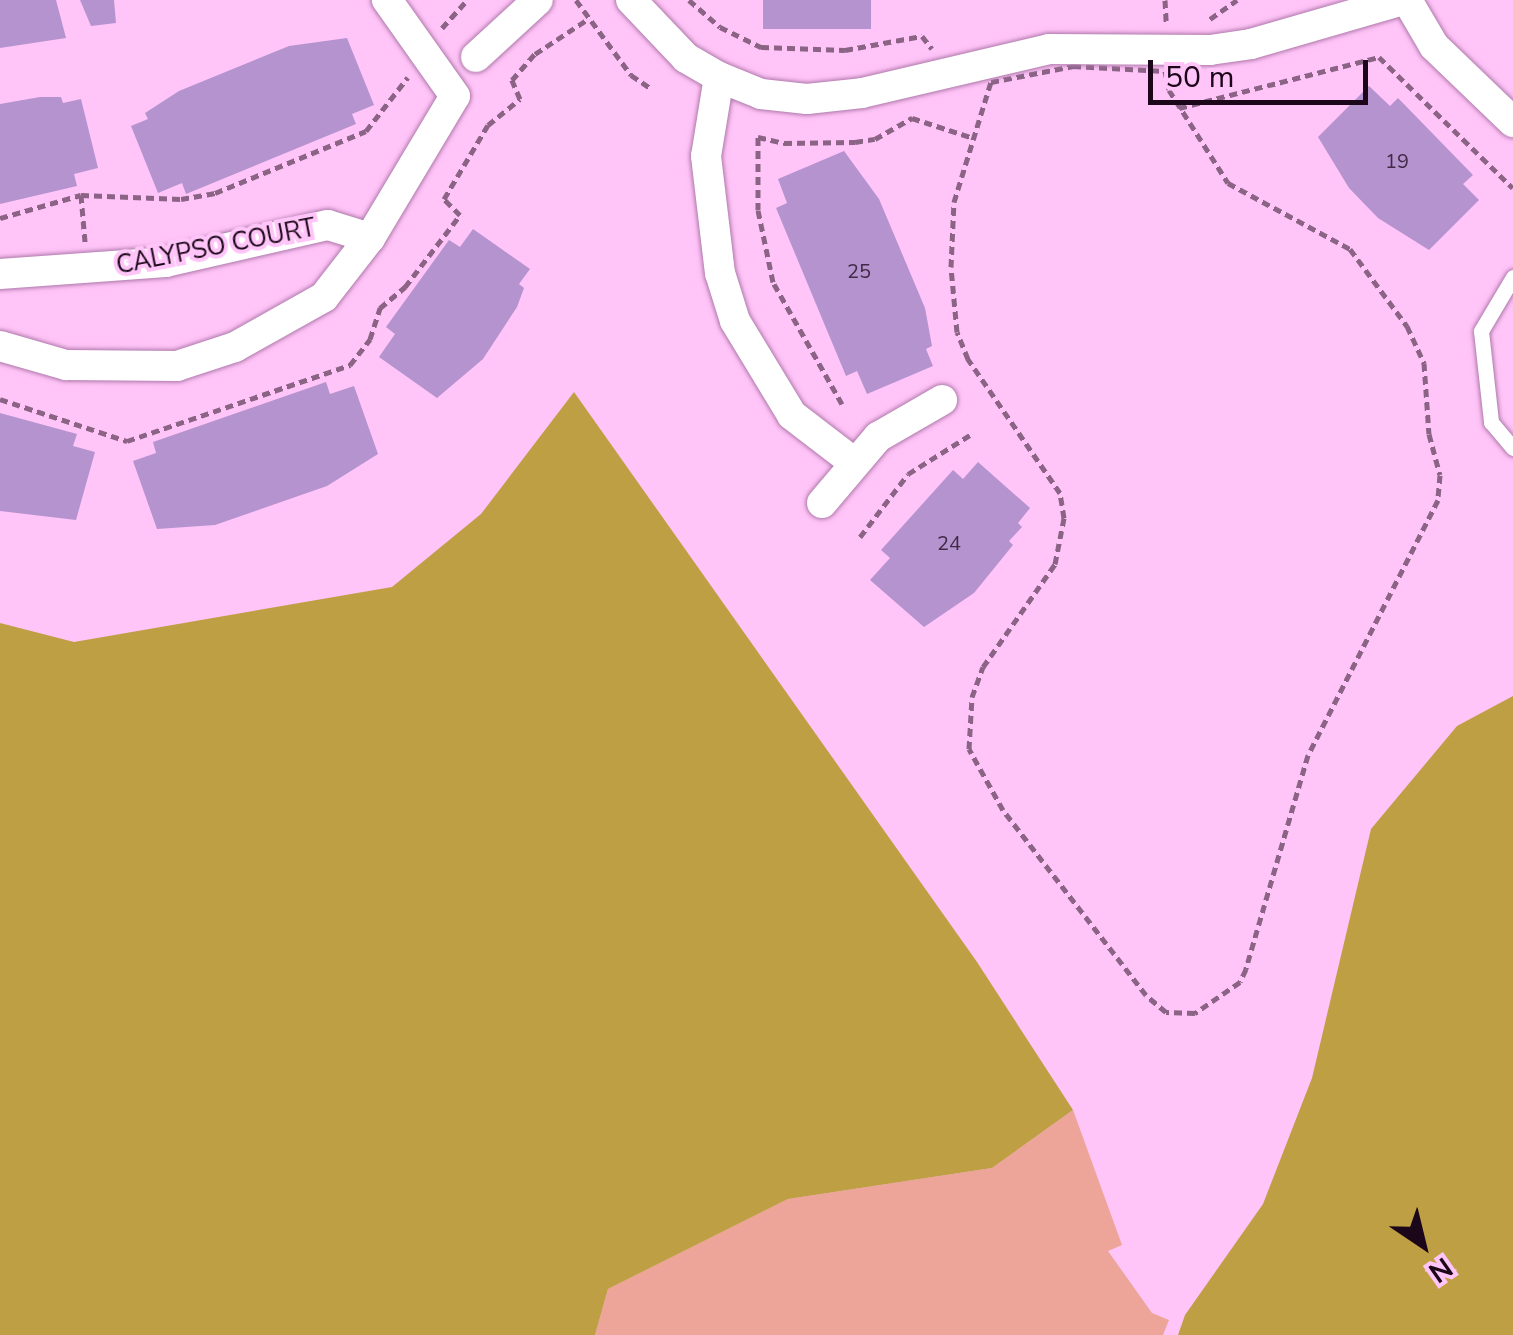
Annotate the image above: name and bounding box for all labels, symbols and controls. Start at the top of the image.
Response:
scale bar [1153,40,1373,102]
text: 50 m [1165,57,1234,98]
house number: 19 [1385,149,1409,173]
street label: CALYPSO COURT [114,213,318,281]
house number: 25 [847,259,871,283]
house number: 24 [937,531,961,555]
north arrow [1373,1195,1473,1295]
text: N [1421,1248,1460,1291]

